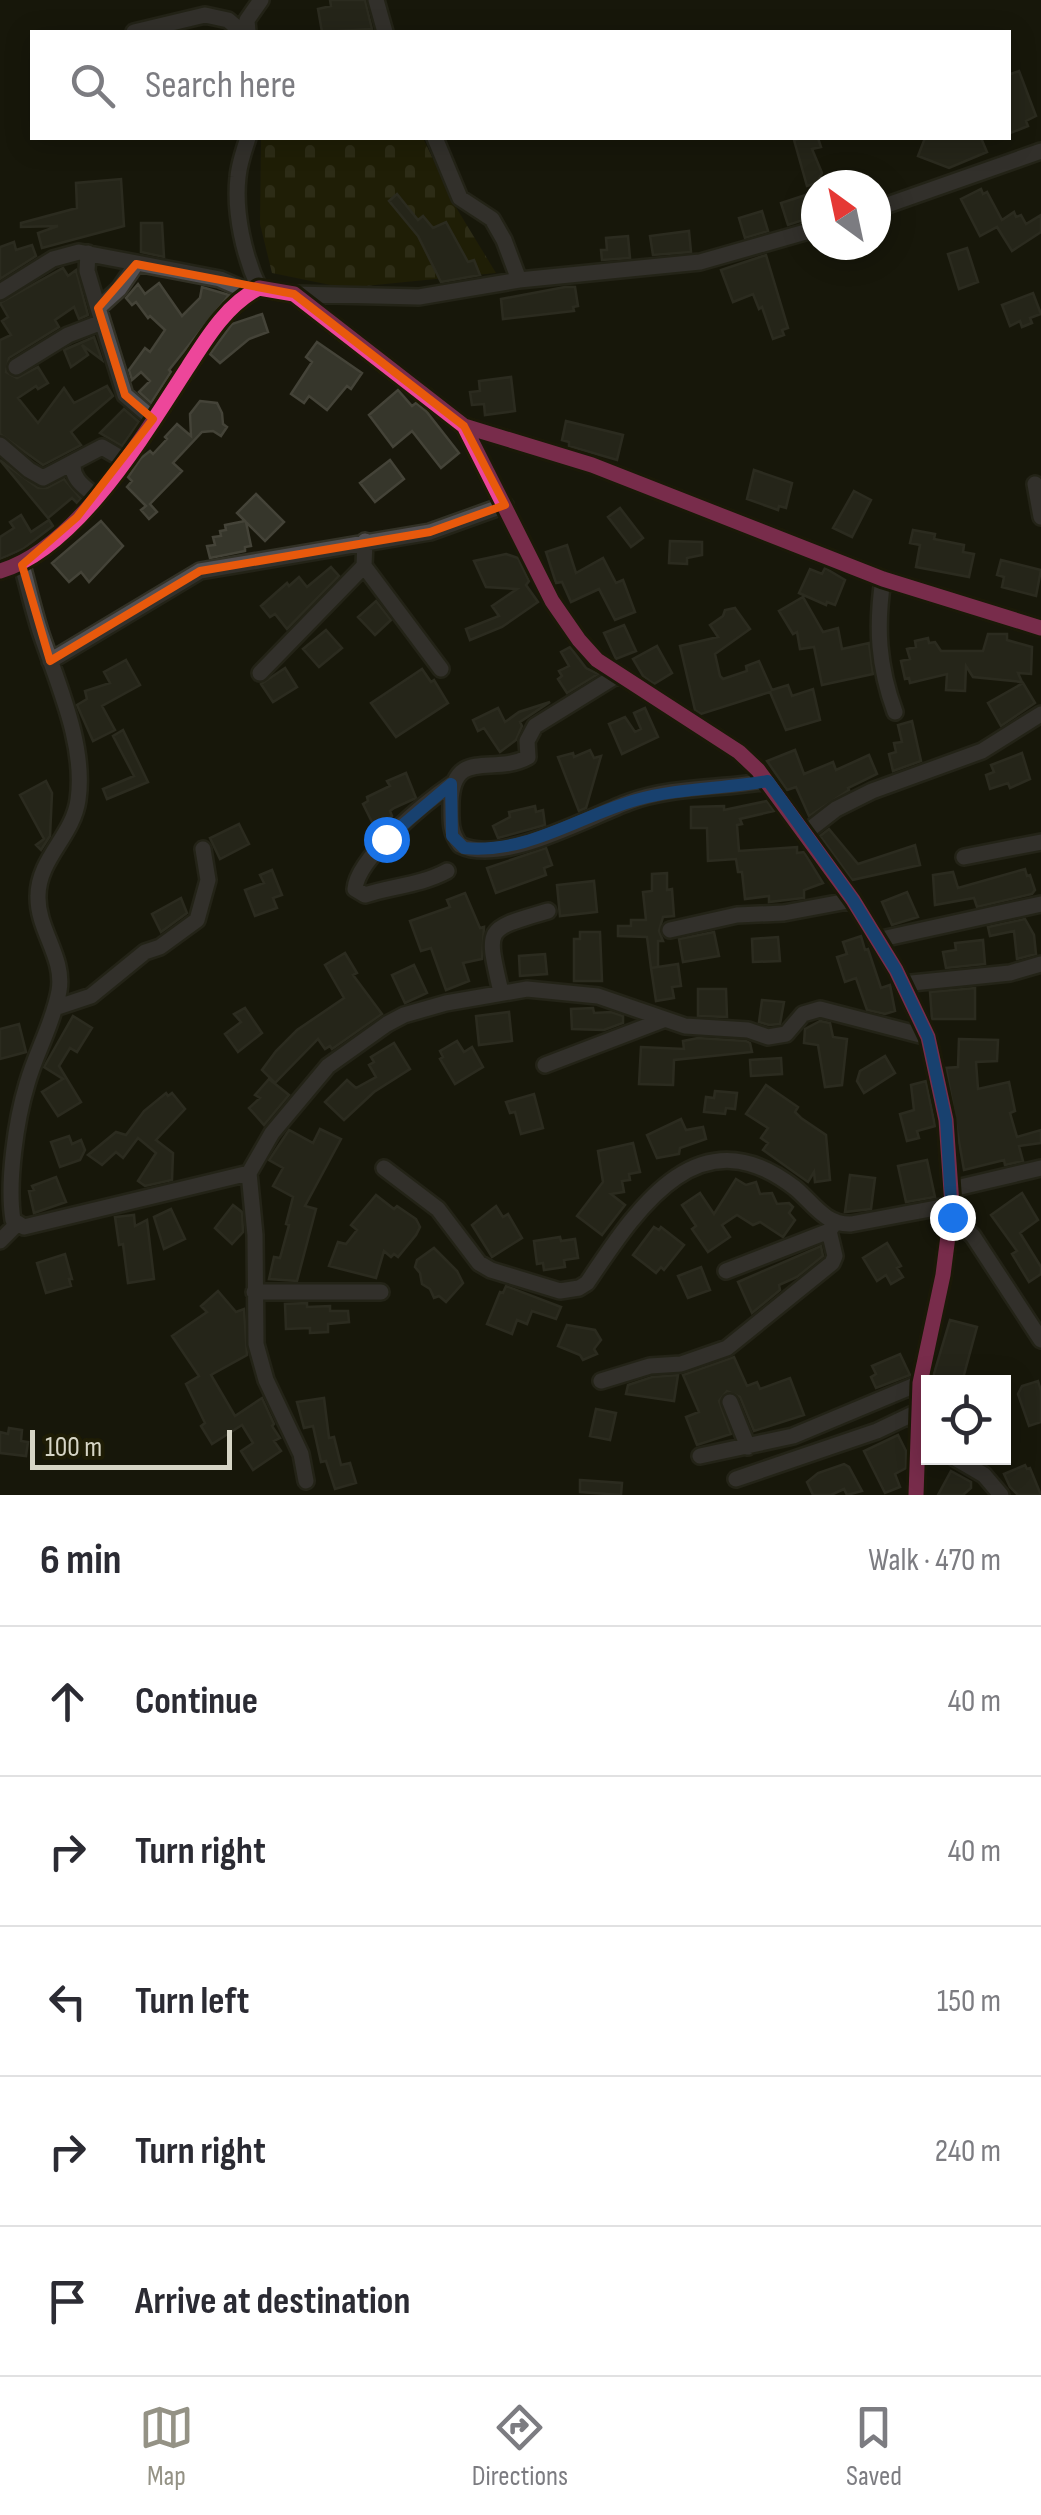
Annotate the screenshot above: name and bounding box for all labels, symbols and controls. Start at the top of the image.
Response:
search box [30,30,1011,140]
icon: search [65,58,120,113]
text: Search here [145,63,296,108]
north arrow [801,170,891,260]
route start [364,817,410,863]
route end [930,1195,976,1241]
map controls [921,1375,1011,1465]
button: locate [921,1375,1011,1465]
scale bar [30,1425,232,1470]
text: 100 m [45,1431,102,1464]
text: 6 min [40,1535,121,1586]
text: Walk · 470 m [868,1541,1001,1580]
icon: ahead [40,1674,95,1729]
text: Continue [135,1679,258,1724]
text: 40 m [948,1682,1001,1721]
icon: right [40,1824,95,1879]
text: Turn right [135,1829,266,1874]
text: 40 m [948,1832,1001,1871]
icon: left [40,1974,95,2029]
text: Turn left [135,1979,249,2024]
text: 150 m [937,1982,1001,2021]
icon: right [40,2124,95,2179]
text: Turn right [135,2129,266,2174]
text: 240 m [935,2132,1001,2171]
icon: arrive [40,2274,95,2329]
text: Arrive at destination [135,2279,410,2324]
tab: Map [139,2400,194,2493]
tab: Directions [472,2400,568,2493]
tab: Saved [846,2400,902,2493]

